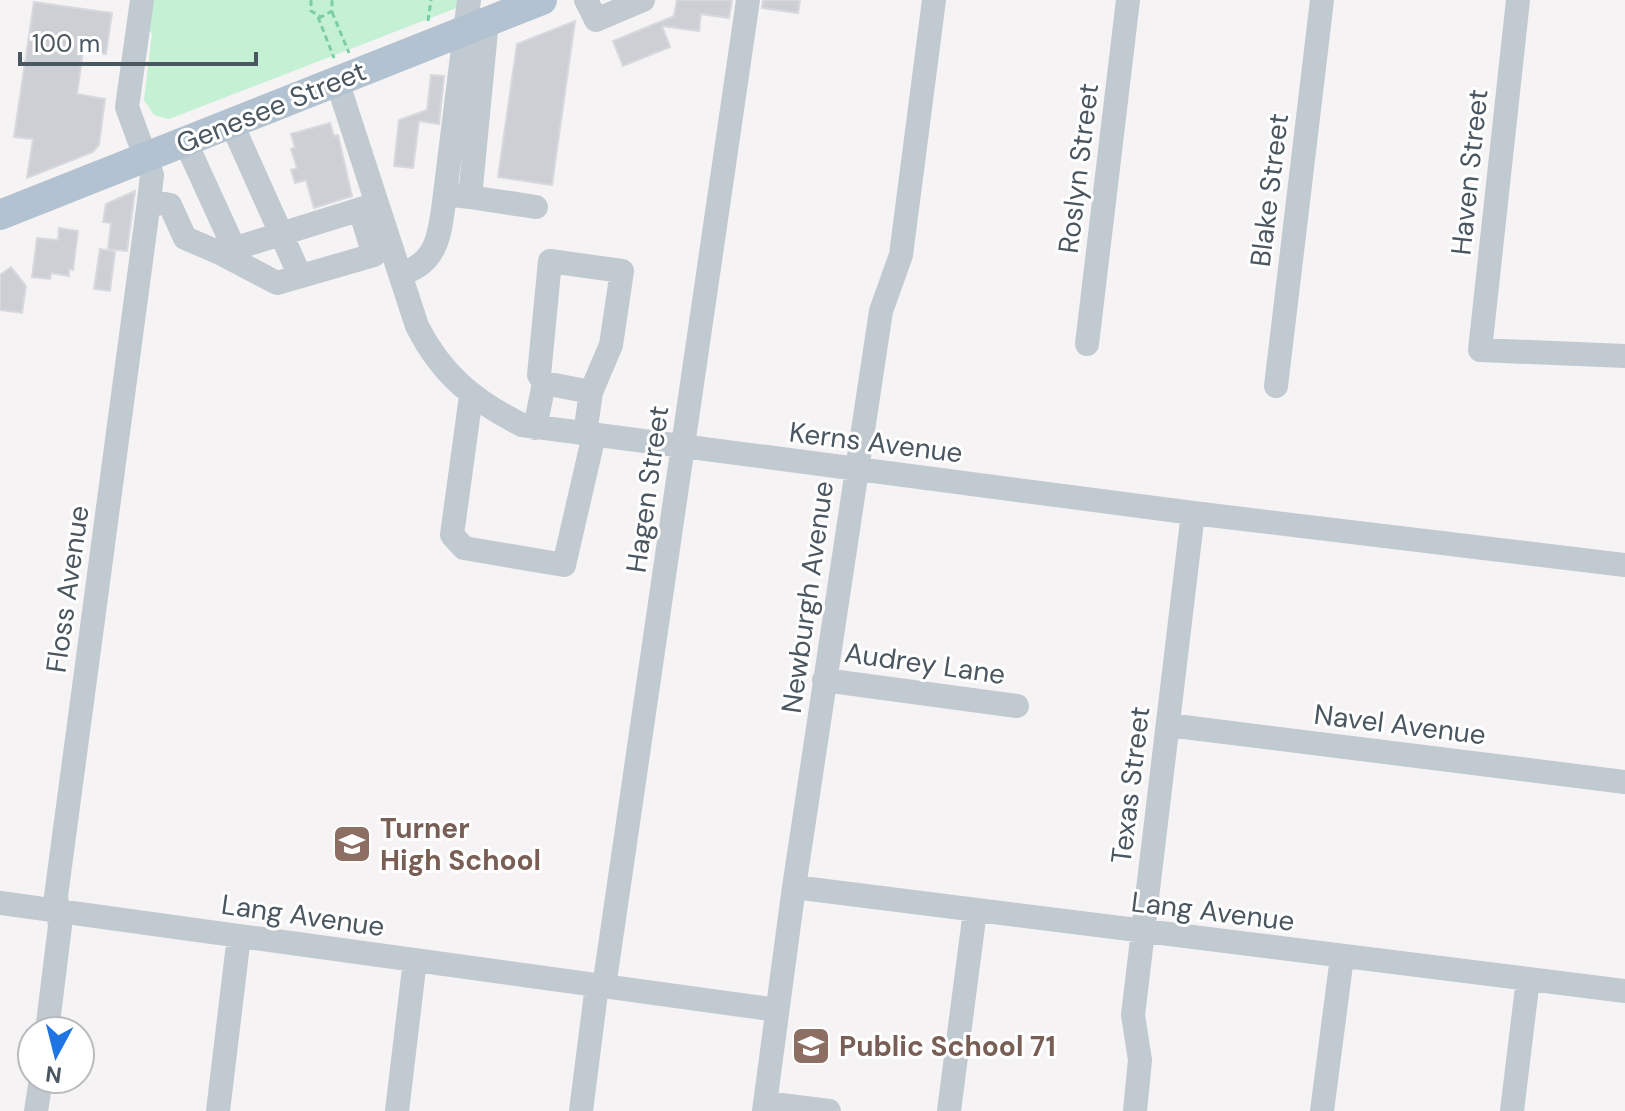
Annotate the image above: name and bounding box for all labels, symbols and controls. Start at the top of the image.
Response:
scale bar [20,16,256,66]
text: 100 m [32,28,100,59]
street label: Genesee Street [171,53,372,162]
street label: Roslyn Street [1050,81,1107,255]
street label: Haven Street [1442,87,1497,257]
street label: Blake Street [1242,111,1297,269]
street label: Hagen Street [617,403,678,575]
street label: Kerns Avenue [787,414,965,471]
street label: Newburgh Avenue [773,479,842,715]
street label: Floss Avenue [37,503,98,675]
street label: Audrey Lane [842,634,1008,693]
street label: Navel Avenue [1312,696,1488,753]
street label: Texas Street [1102,704,1159,866]
place label: Turner High School [380,810,541,879]
school or university icon: Turner High School [331,823,373,865]
street label: Lang Avenue [1129,883,1297,940]
street label: Lang Avenue [219,886,387,945]
north arrow [16,1015,96,1095]
school or university icon: Public School 71 [790,1025,832,1067]
place label: Public School 71 [839,1028,1056,1065]
text: N [44,1059,63,1090]

